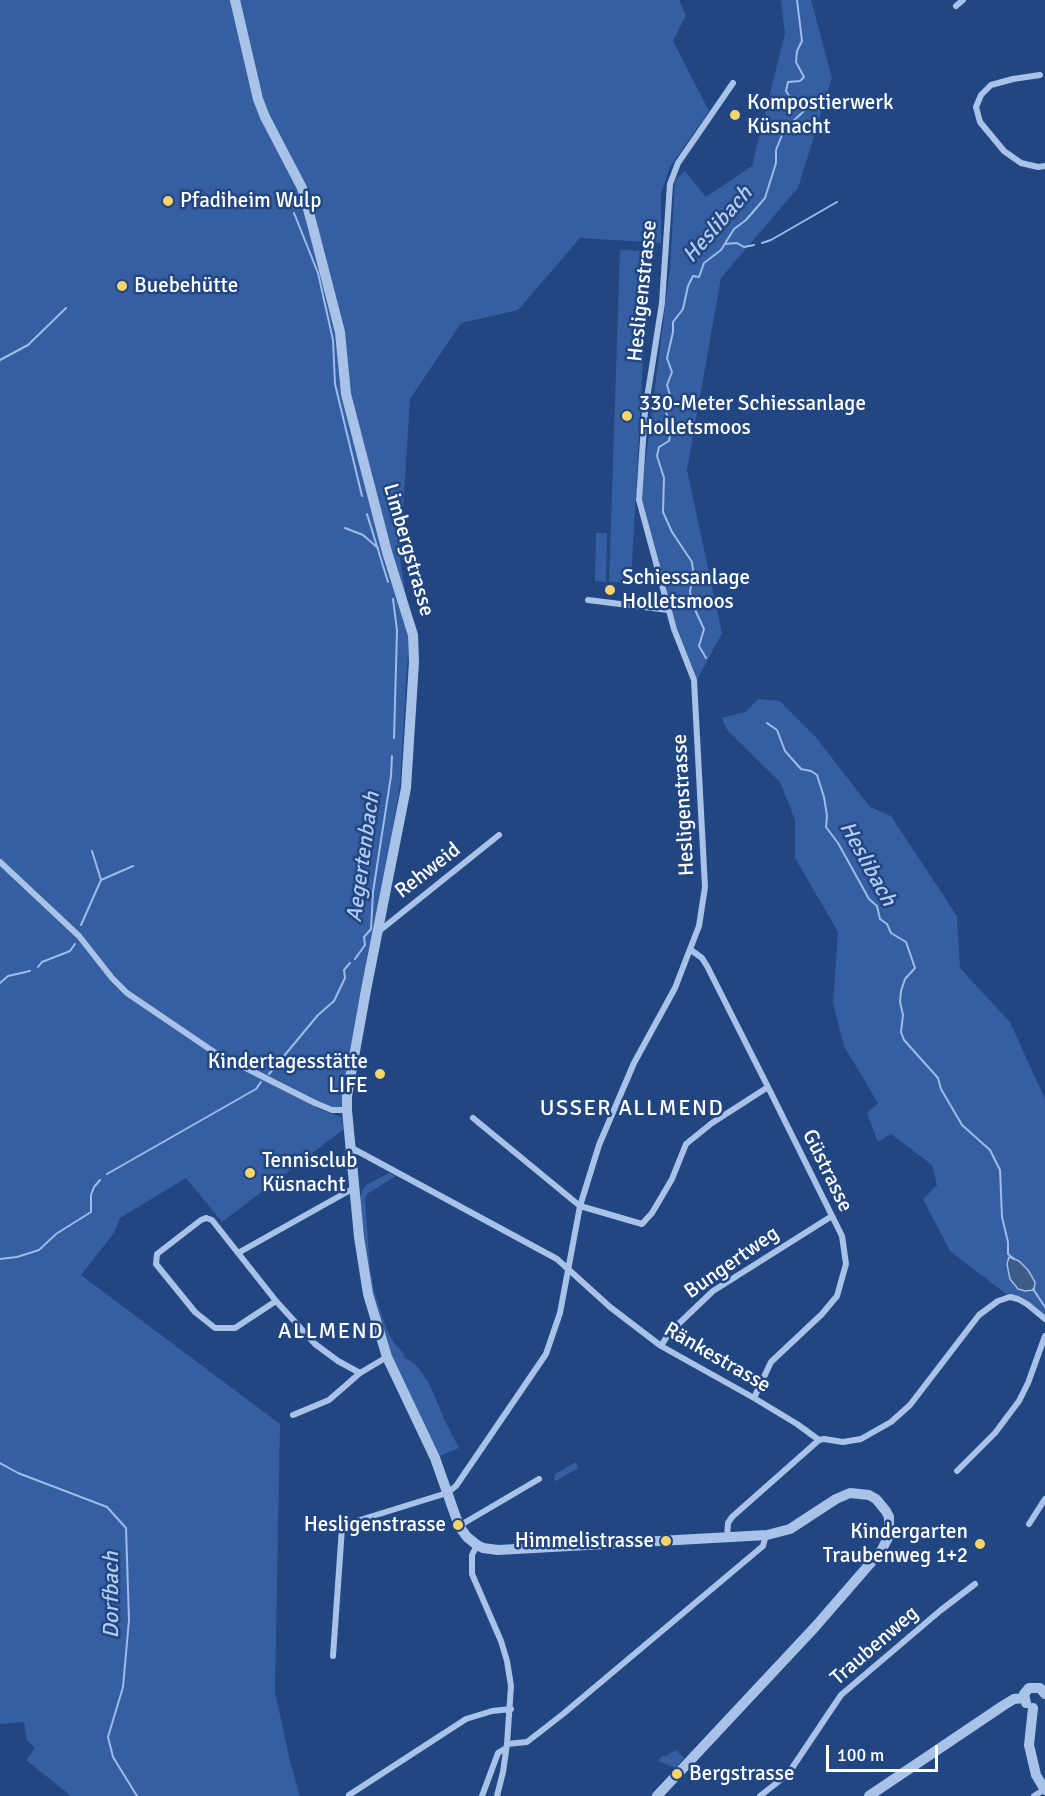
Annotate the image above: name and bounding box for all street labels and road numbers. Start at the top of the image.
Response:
street label: Hesligenstrasse [623,219,663,363]
street label: Limbergstrasse [377,481,439,619]
street label: Hesligenstrasse [668,733,700,877]
street label: Rehweid [390,838,466,904]
street label: Güstrasse [796,1126,858,1216]
street label: Bungertweg [680,1221,784,1305]
street label: Ränkestrasse [659,1317,775,1399]
street label: Traubenweg [826,1601,924,1691]

